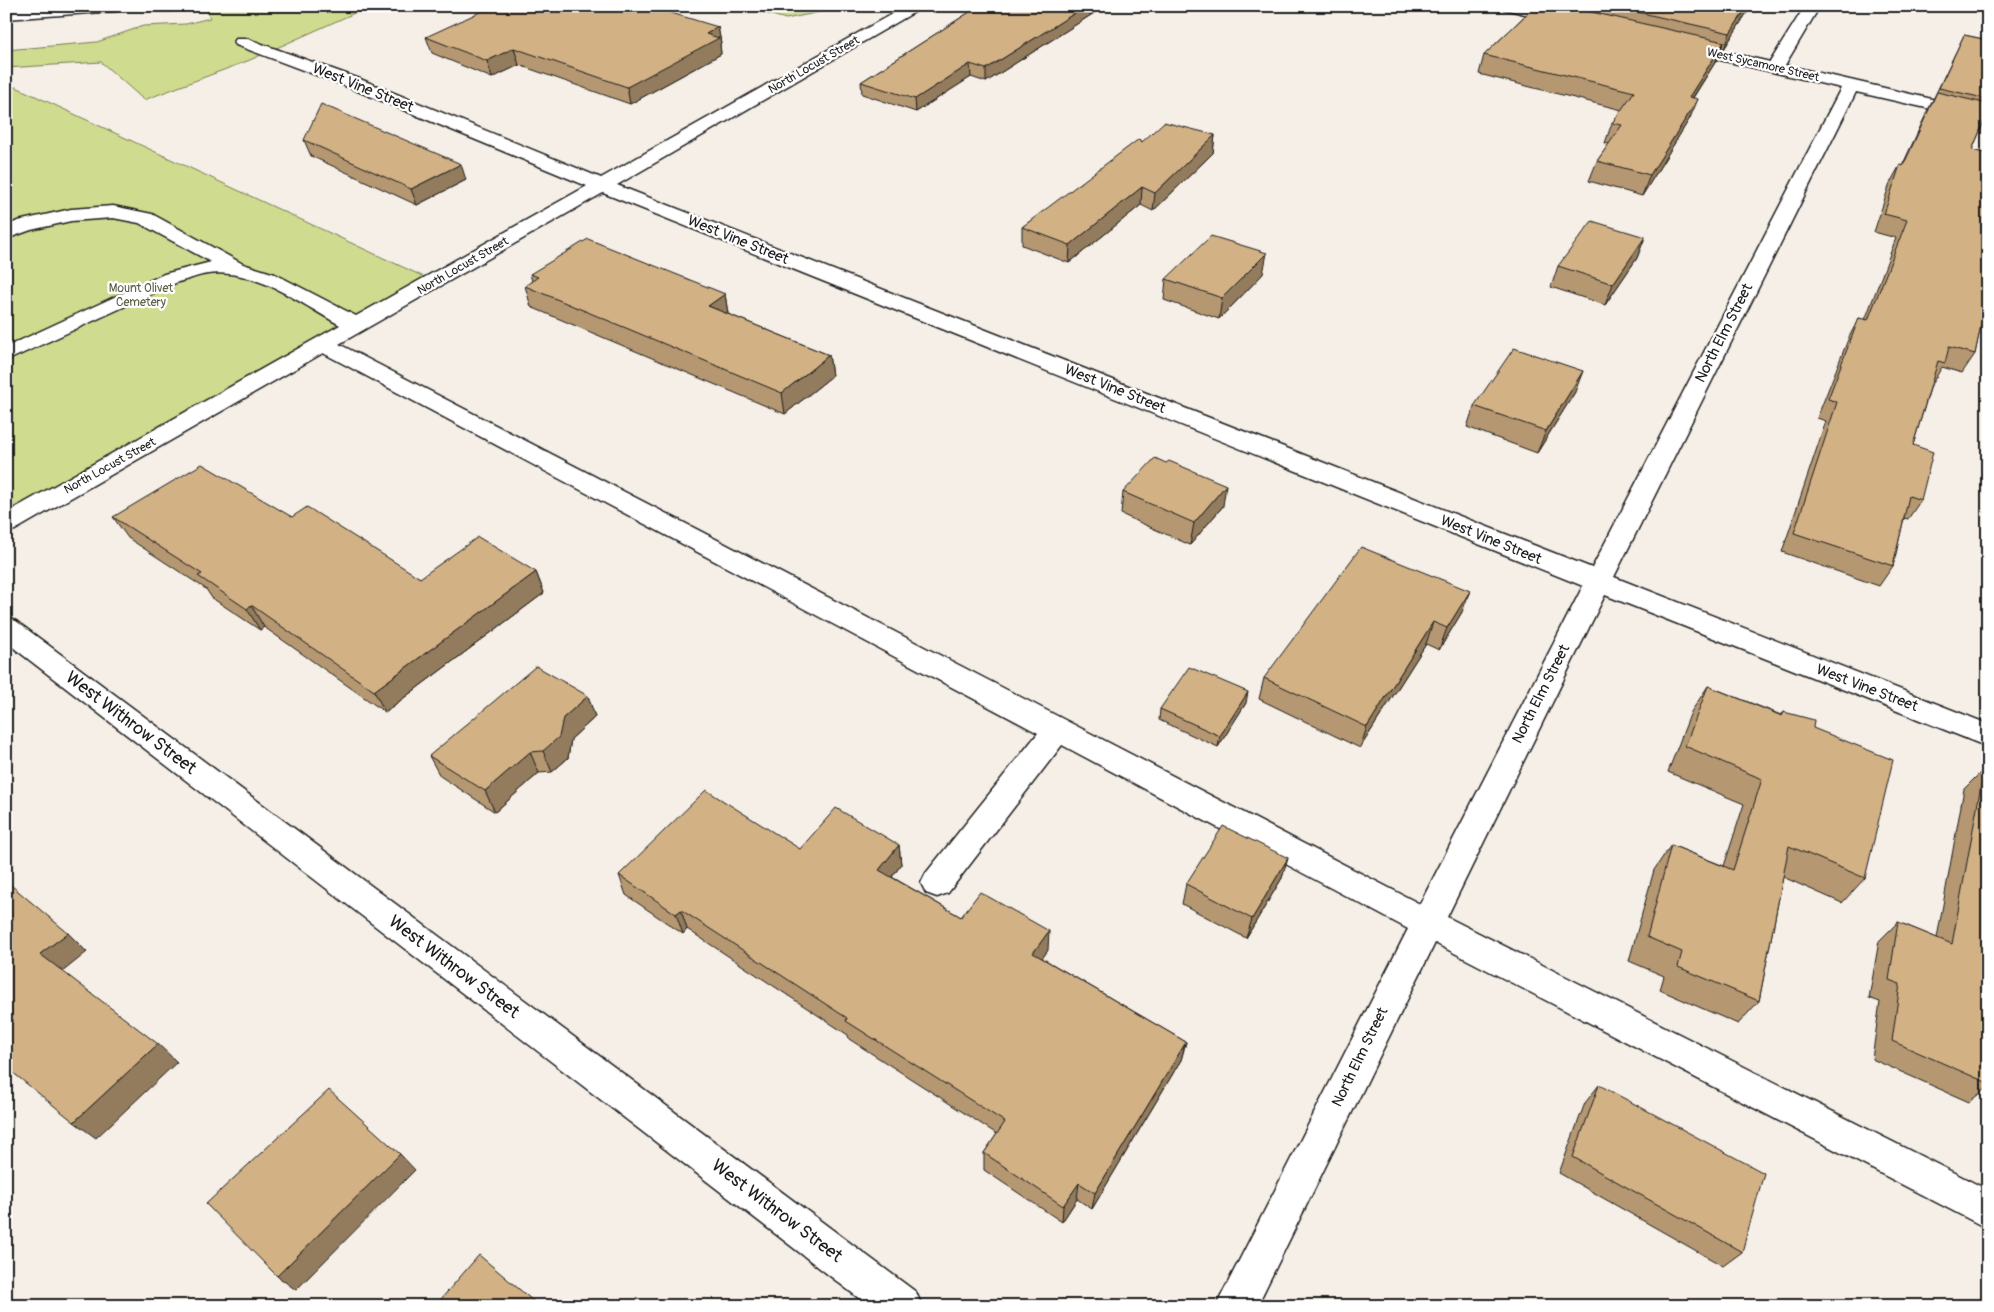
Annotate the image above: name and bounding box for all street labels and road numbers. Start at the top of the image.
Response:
street label: North Locust Street [766,33,862,97]
street label: West Sycamore Street [1705,45,1821,85]
street label: West Vine Street [310,59,417,117]
street label: West Vine Street [685,211,792,269]
street label: North Locust Street [415,234,511,298]
street label: North Elm Street [1691,279,1758,386]
street label: West Vine Street [1062,360,1169,418]
street label: North Locust Street [61,434,159,497]
street label: West Vine Street [1438,511,1545,569]
street label: North Elm Street [1508,640,1575,747]
street label: West Vine Street [1813,660,1921,716]
street label: West Withrow Street [61,666,202,780]
street label: West Withrow Street [384,910,525,1024]
street label: North Elm Street [1328,1003,1393,1110]
street label: West Withrow Street [707,1154,848,1268]

